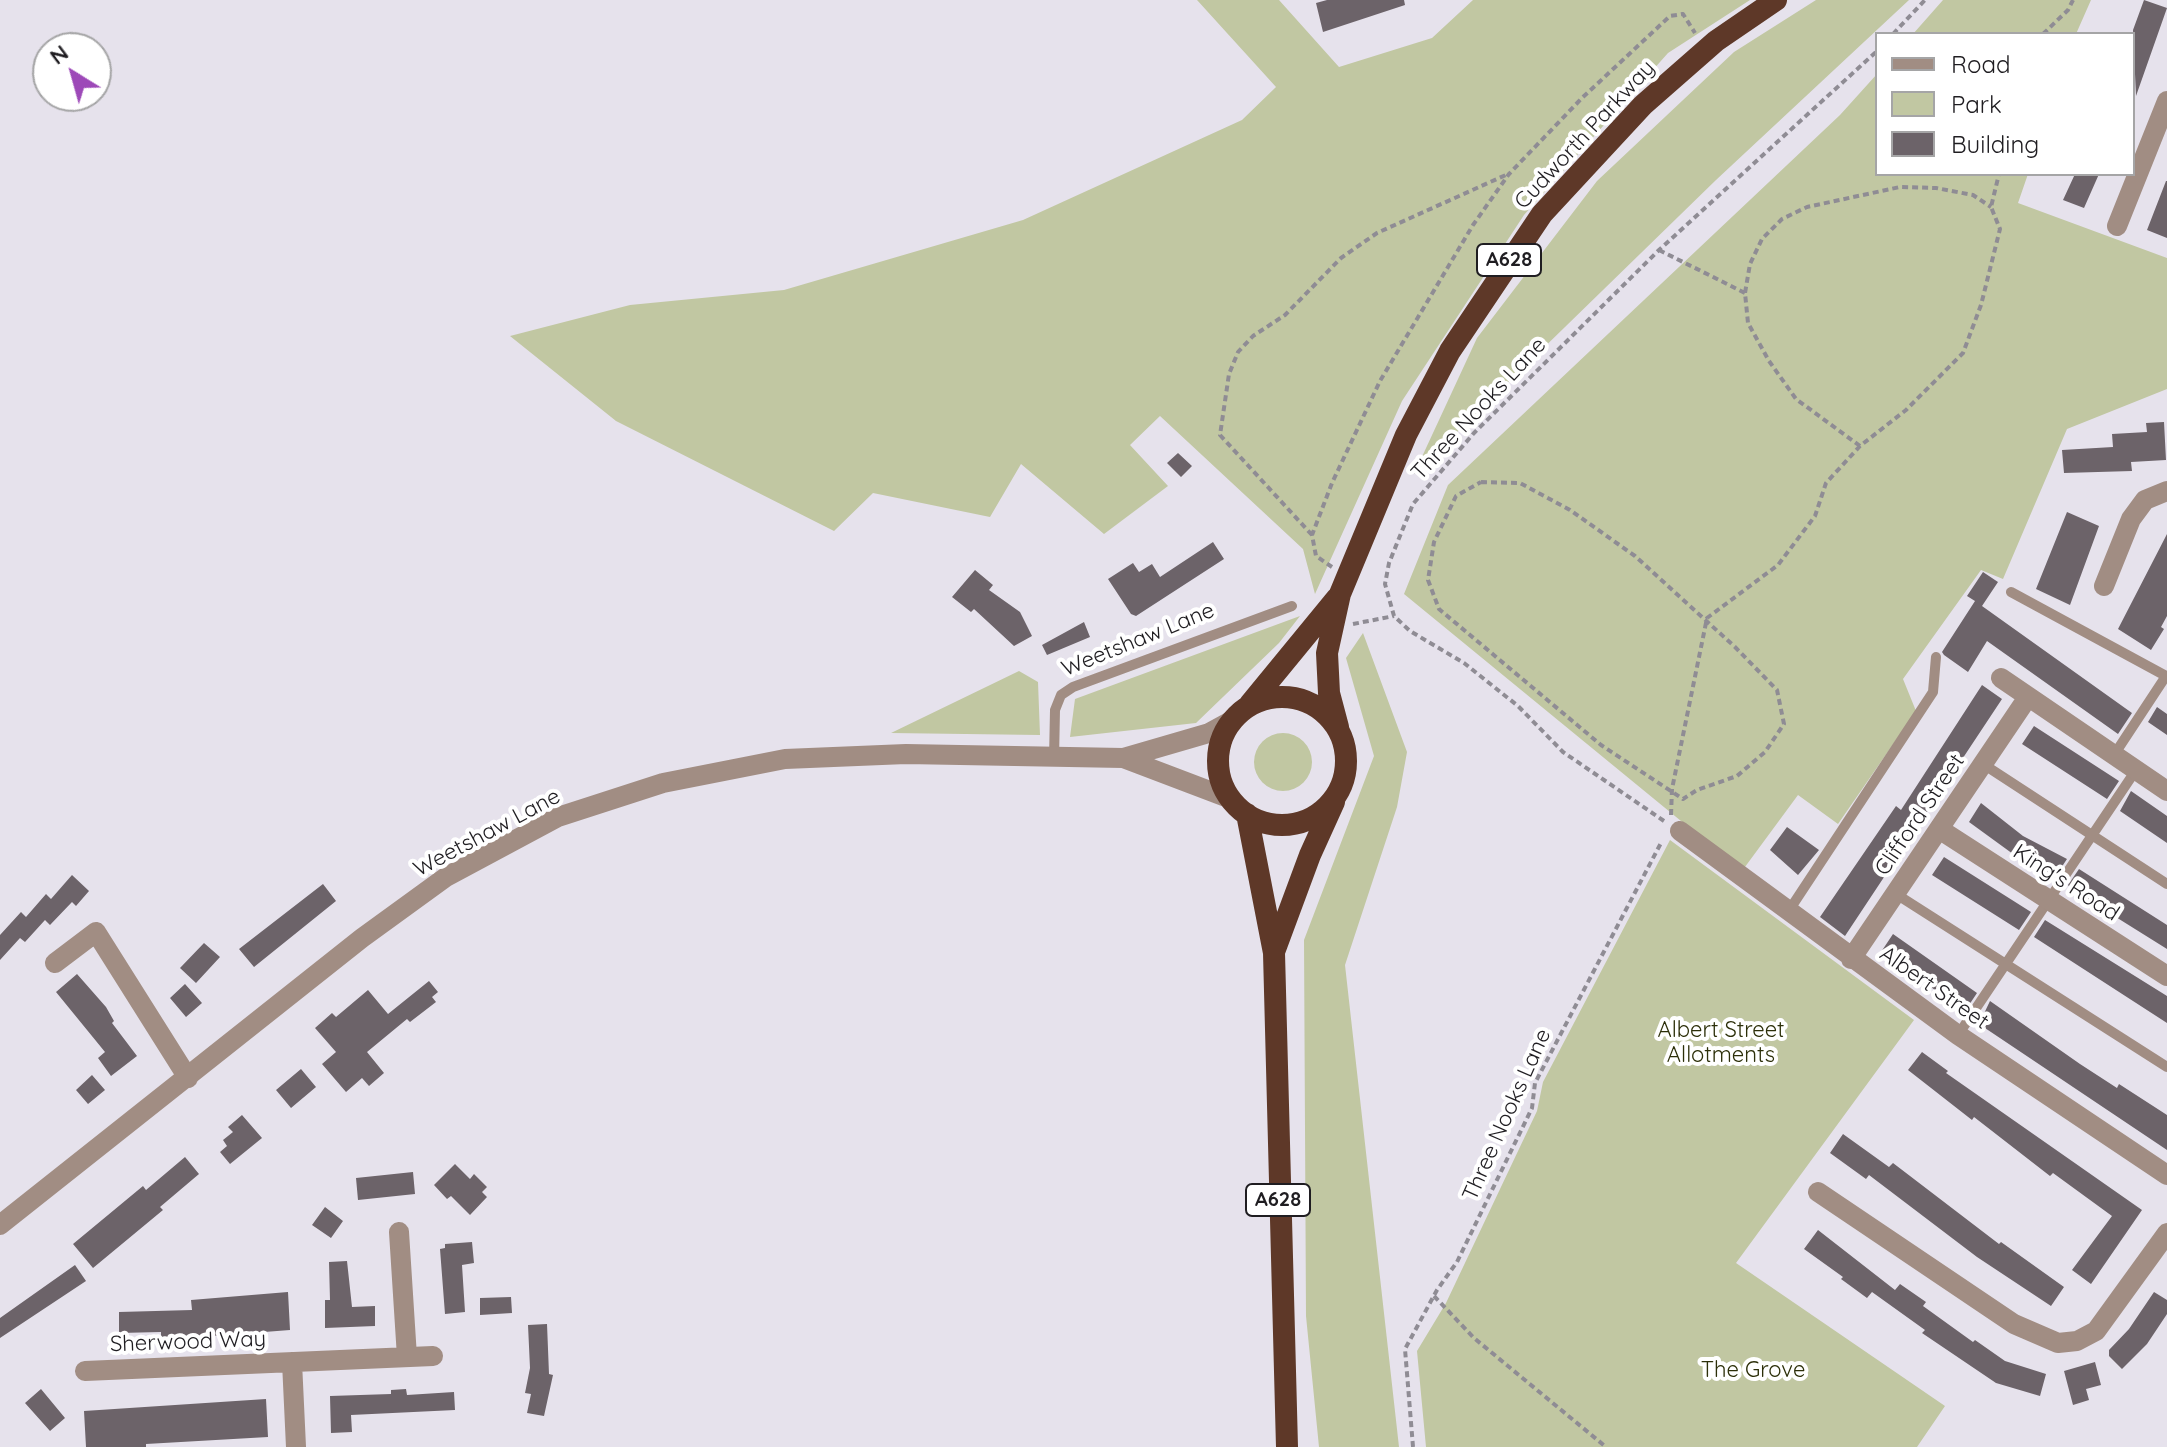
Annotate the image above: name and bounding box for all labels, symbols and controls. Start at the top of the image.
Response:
north arrow [32,32,112,112]
legend [1875,32,2135,176]
text: N [44,38,74,70]
text: Road [1951,49,2011,79]
street label: Cudworth Parkway [1509,55,1661,215]
text: Park [1951,89,2002,119]
text: Building [1951,129,2039,159]
road number: A628 [1477,244,1541,276]
street label: Three Nooks Lane [1406,332,1552,486]
street label: Weetshaw Lane [1058,597,1218,683]
street label: Clifford Street [1870,749,1970,881]
street label: Weetshaw Lane [409,783,565,883]
street label: King's Road [2008,839,2124,927]
street label: Albert Street [1874,941,1994,1035]
park label: Albert Street Allotments [1657,1017,1785,1068]
street label: Three Nooks Lane [1457,1025,1557,1205]
road number: A628 [1246,1184,1310,1216]
street label: Sherwood Way [109,1326,267,1358]
park label: The Grove [1701,1357,1805,1383]

